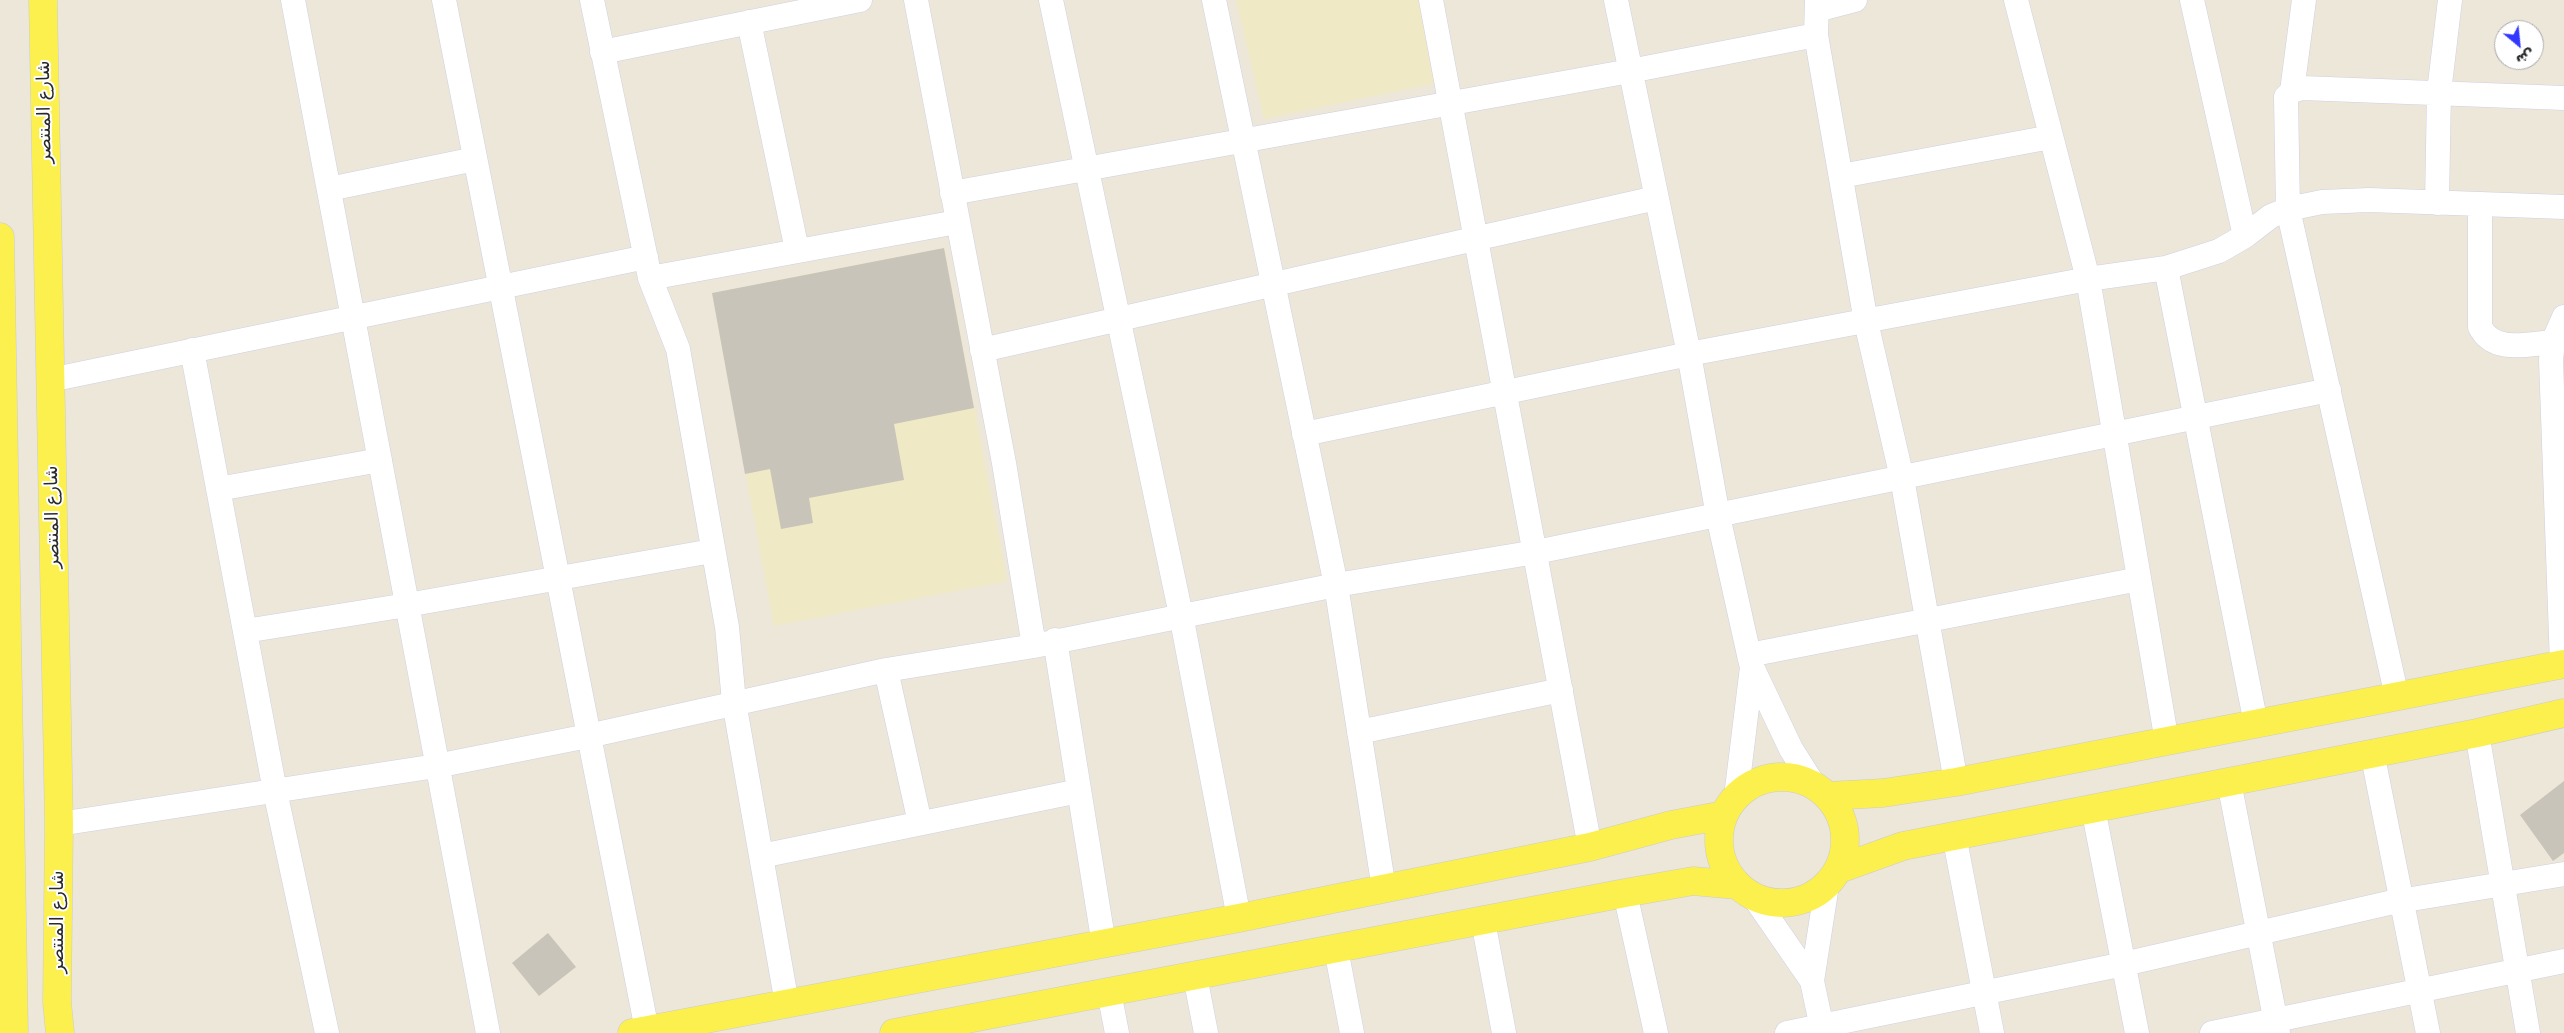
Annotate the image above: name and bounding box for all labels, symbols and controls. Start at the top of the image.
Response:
north arrow [2494,20,2544,70]
text: ش [2513,46,2538,69]
street label: شارع المنتصر [33,60,57,164]
street label: شارع المنتصر [41,465,65,569]
street label: شارع المنتصر [47,870,69,974]

